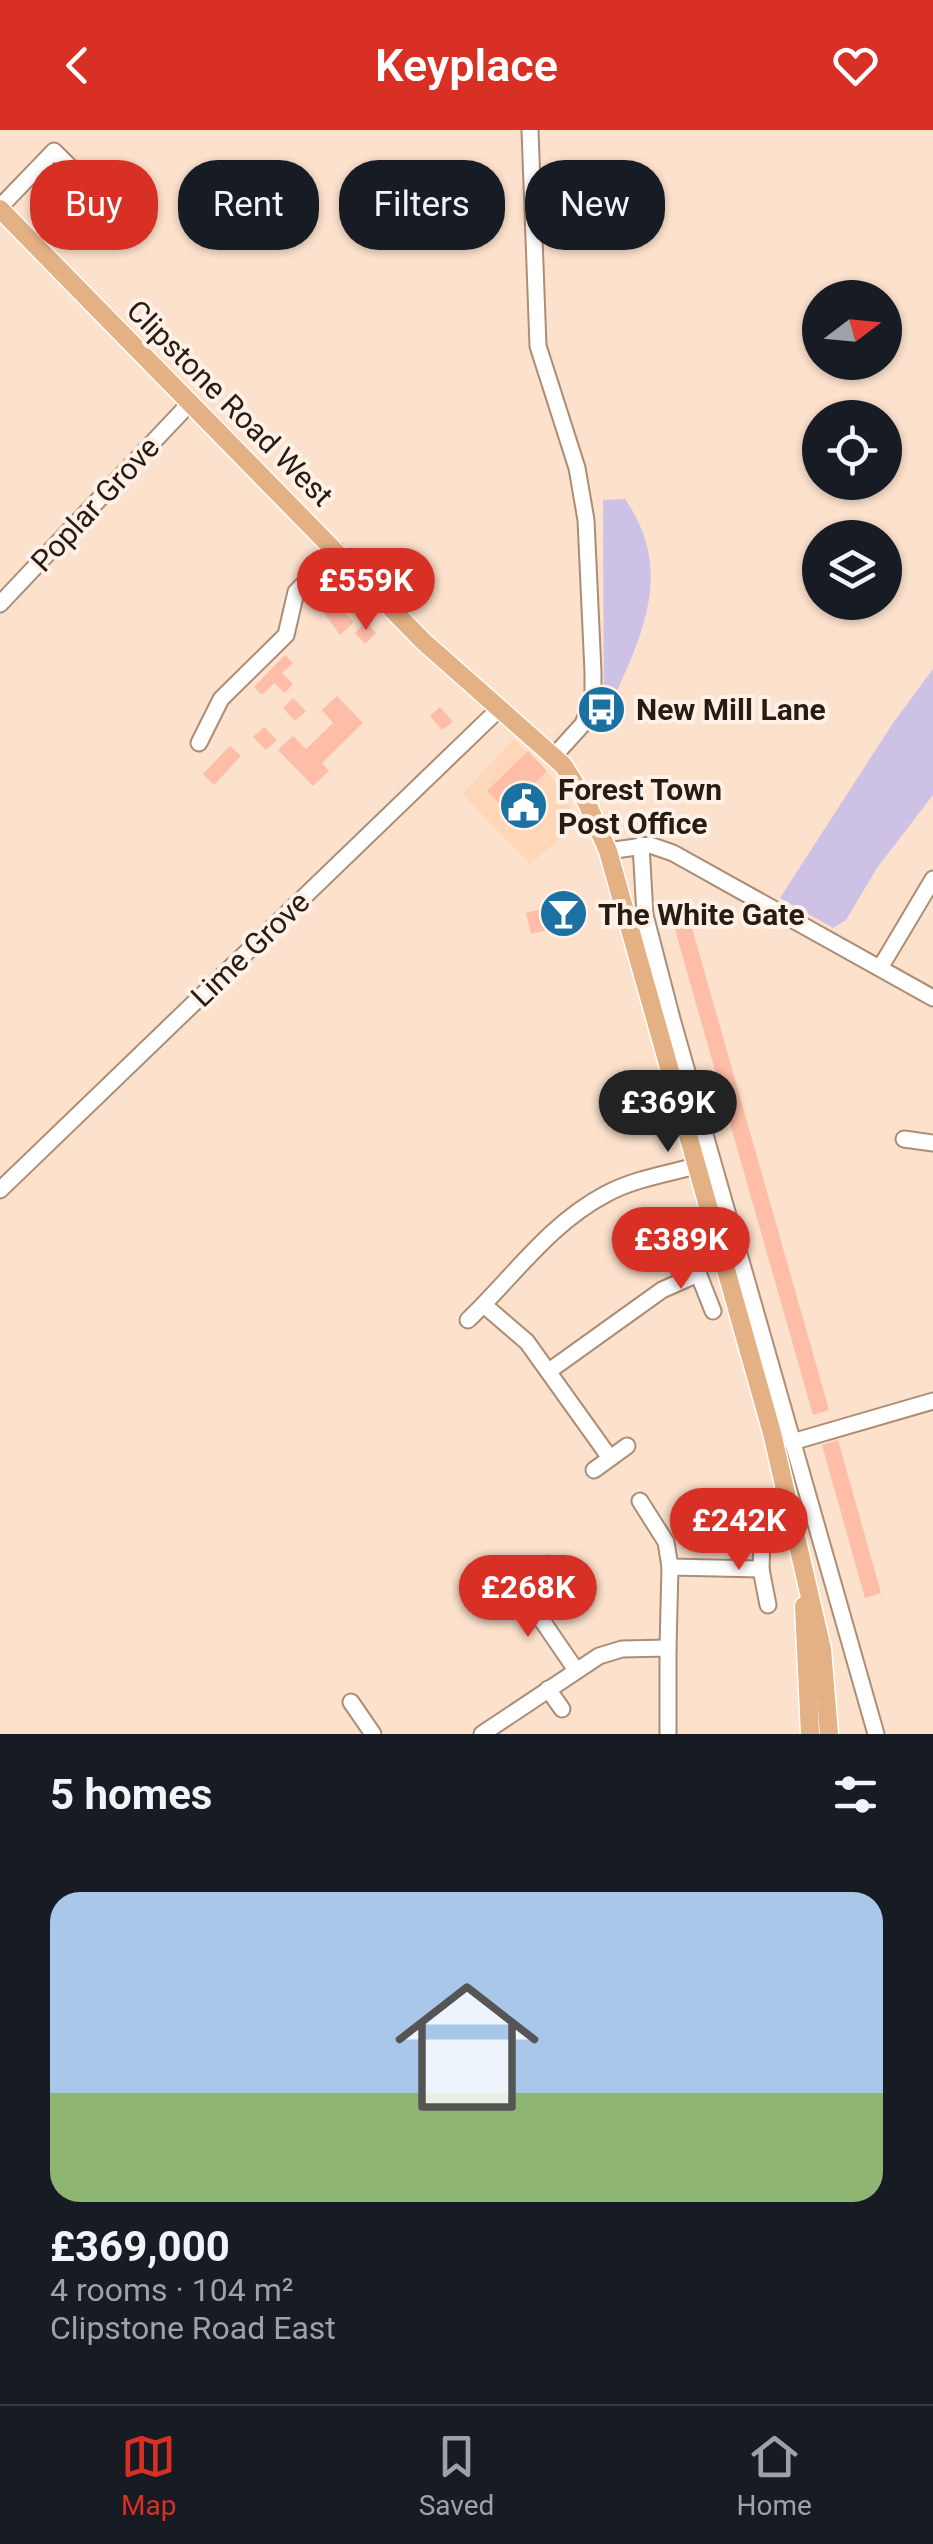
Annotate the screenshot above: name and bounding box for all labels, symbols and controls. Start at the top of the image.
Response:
icon: back [50,38,105,93]
icon: heart [828,38,883,93]
text: Keyplace [375,39,558,92]
chip: Buy [30,160,158,250]
chip: Rent [178,160,319,250]
chip: Filters [339,160,505,250]
chip: New [525,160,665,250]
north arrow [802,280,902,380]
map controls [802,280,902,620]
street label: Clipstone Road West [120,293,340,513]
button: locate [802,400,902,500]
street label: Poplar Grove [24,429,166,579]
button: layers [802,520,902,620]
pin: £559K [296,548,436,633]
text: £559K [319,561,413,599]
bus stop icon: New Mill Lane [575,683,627,735]
place label: New Mill Lane [636,692,826,727]
place label: Forest Town Post Office [558,772,722,841]
public building icon: Forest Town Post Office [497,780,549,832]
street label: Lime Grove [184,884,316,1014]
bar icon: The White Gate [537,888,589,940]
place label: The White Gate [598,897,805,932]
pin: £369K [598,1070,738,1155]
text: £369K [621,1083,715,1121]
pin: £389K [611,1207,751,1292]
text: £389K [634,1220,728,1258]
pin: £242K [669,1488,809,1573]
text: £242K [692,1501,786,1539]
pin: £268K [458,1555,598,1640]
text: £268K [481,1568,575,1606]
icon: filters [828,1767,883,1822]
text: 5 homes [50,1770,212,1819]
icon: home [377,1957,557,2137]
text: £369,000 [50,2222,230,2271]
text: 4 rooms · 104 m² [50,2271,293,2309]
text: Clipstone Road East [50,2309,336,2347]
tab: Map [121,2429,176,2522]
tab: Saved [419,2429,494,2522]
tab: Home [737,2429,812,2522]

